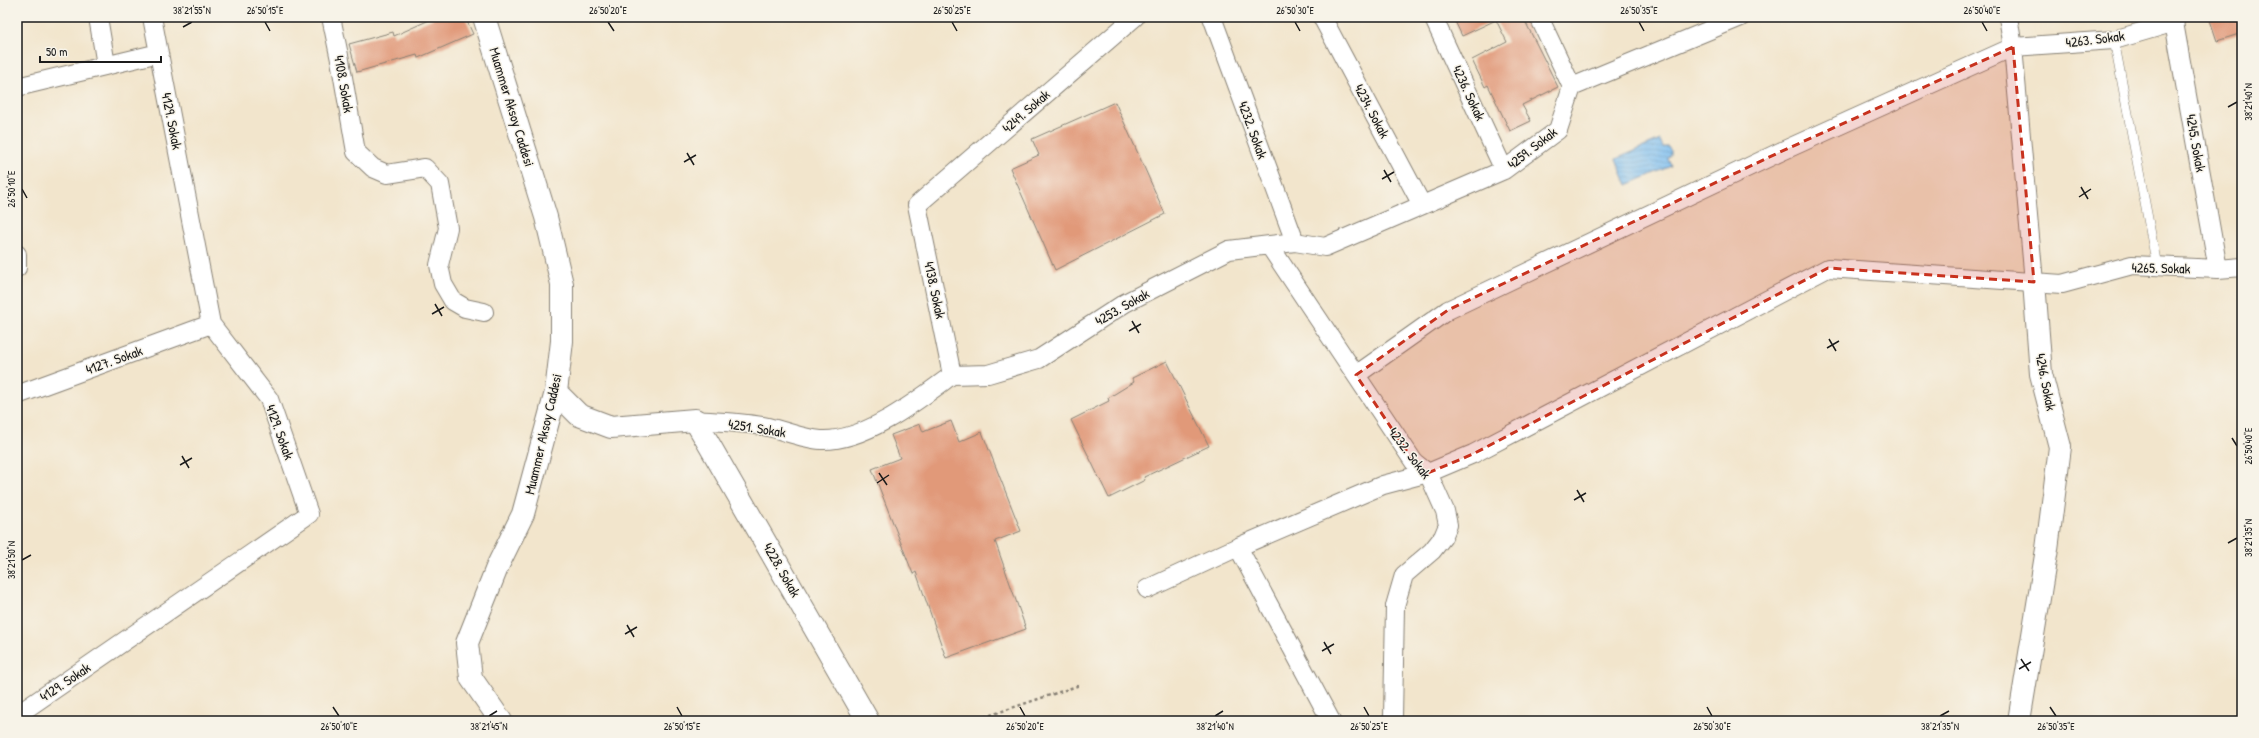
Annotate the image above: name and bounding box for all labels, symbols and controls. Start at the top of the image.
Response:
text: 38°21'55"N [173,4,211,17]
text: 26°50'15"E [247,4,284,17]
text: 26°50'20"E [589,4,628,17]
text: 26°50'25"E [933,4,971,17]
text: 26°50'30"E [1276,4,1314,17]
text: 26°50'35"E [1620,4,1658,17]
text: 26°50'40"E [1963,4,2001,17]
street label: 4263. Sokak [2064,25,2126,52]
scale bar [40,38,161,64]
text: 50 m [46,43,67,60]
street label: Muammer Aksoy Caddesi [484,45,540,169]
street label: 4108. Sokak [330,54,359,114]
street label: 4236. Sokak [1448,62,1491,124]
street label: 4234. Sokak [1350,80,1395,141]
text: 38°21'40"N [2242,83,2255,121]
street label: 4249. Sokak [998,84,1054,137]
street label: 4129. Sokak [158,91,187,151]
street label: 4232. Sokak [1234,98,1273,161]
street label: 4245. Sokak [2182,113,2211,173]
street label: 4259. Sokak [1503,122,1561,173]
text: 26°50'10"E [5,170,18,207]
street label: 4265. Sokak [2131,257,2191,278]
street label: 4138. Sokak [920,260,951,320]
street label: 4253. Sokak [1091,283,1152,330]
street label: 4127. Sokak [83,340,145,379]
street label: 4246. Sokak [2032,352,2061,412]
street label: Muammer Aksoy Caddesi [519,372,567,496]
street label: 4129. Sokak [262,402,299,462]
street label: 4251. Sokak [727,414,787,441]
street label: 4232. Sokak [1385,423,1436,483]
text: 26°50'40"E [2242,427,2255,465]
text: 38°21'35"N [2242,519,2255,557]
street label: 4228. Sokak [759,539,806,601]
text: 38°21'50"N [5,541,18,579]
street label: 4129. Sokak [36,658,94,706]
text: 26°50'10"E [321,720,358,733]
text: 38°21'45"N [470,720,508,733]
text: 26°50'15"E [664,720,701,733]
text: 26°50'20"E [1006,720,1045,733]
text: 38°21'40"N [1196,720,1234,733]
text: 26°50'25"E [1350,720,1388,733]
text: 26°50'30"E [1693,720,1731,733]
text: 38°21'35"N [1921,720,1959,733]
text: 26°50'35"E [2037,720,2075,733]

